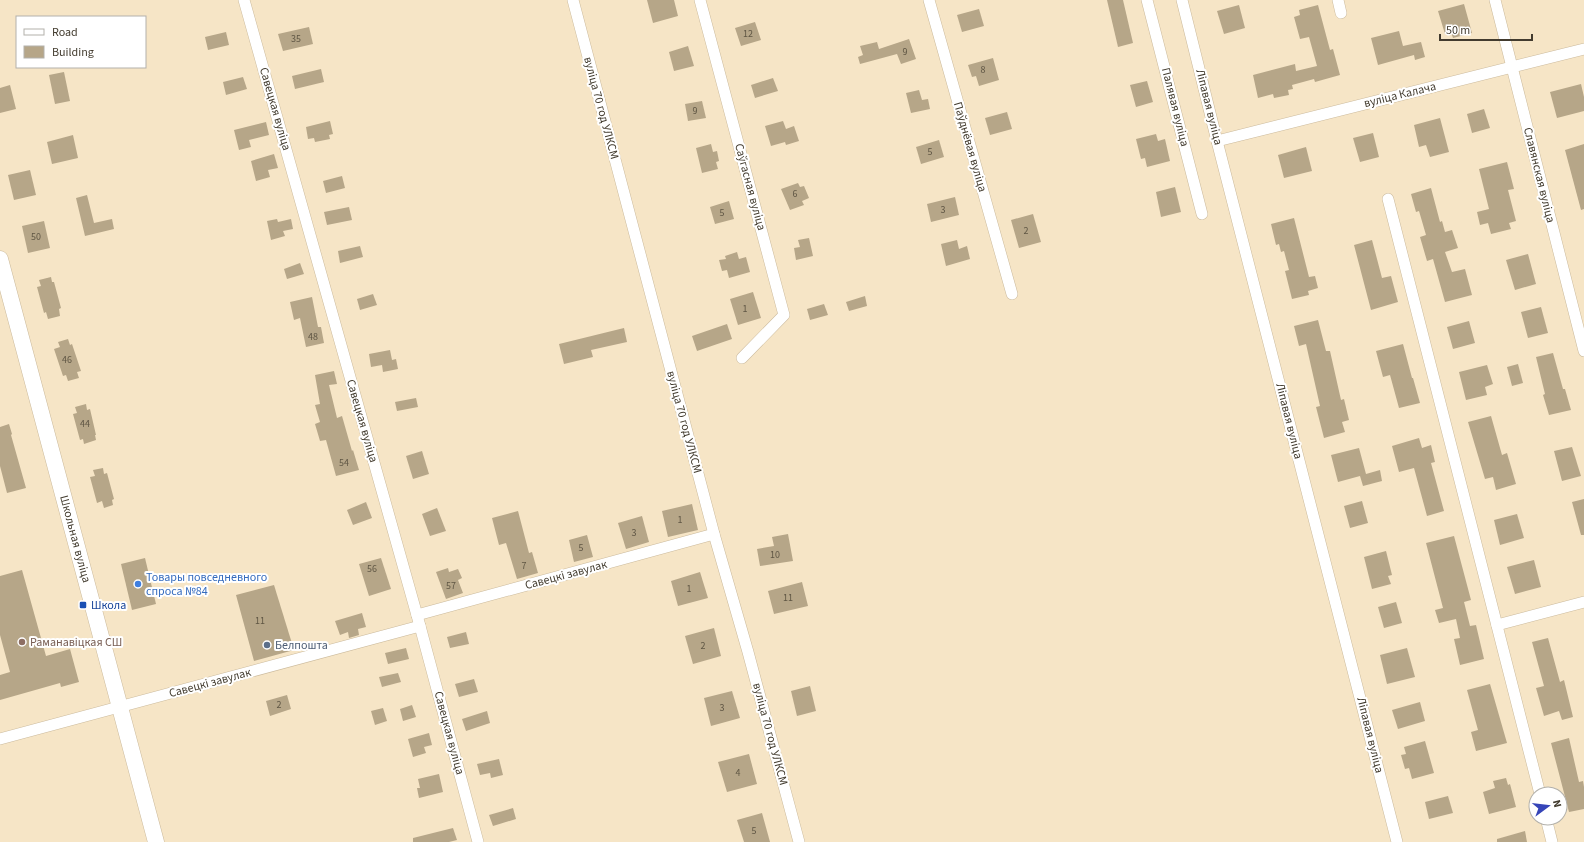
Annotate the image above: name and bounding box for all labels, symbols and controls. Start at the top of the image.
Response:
legend [16,16,146,68]
scale bar [1440,16,1532,42]
text: 50 m [1446,22,1470,39]
text: Road [52,24,78,41]
house number: 12 [743,27,753,41]
house number: 35 [291,32,301,46]
text: Building [52,44,94,61]
house number: 9 [903,45,908,59]
street label: вуліца 70 год УЛКСМ [579,55,623,161]
house number: 8 [981,63,986,77]
street label: Савецкая вуліца [255,65,295,153]
street label: Палявая вуліца [1157,66,1193,148]
street label: Ліпавая вуліца [1191,67,1227,147]
street label: вуліца Калача [1362,78,1438,112]
street label: Паўднёвая вуліца [949,100,991,194]
house number: 9 [693,104,698,118]
street label: Славянская вуліца [1519,125,1559,225]
street label: Саўгасная вуліца [730,142,770,232]
house number: 5 [928,145,933,159]
house number: 6 [793,187,798,201]
house number: 3 [941,203,946,217]
house number: 5 [720,206,725,220]
house number: 2 [1024,224,1029,238]
house number: 50 [31,230,41,244]
house number: 1 [743,302,748,316]
house number: 48 [308,330,318,344]
house number: 46 [62,353,72,367]
street label: вуліца 70 год УЛКСМ [662,369,706,475]
street label: Савецкая вуліца [342,377,382,465]
street label: Ліпавая вуліца [1271,381,1307,461]
house number: 44 [80,417,90,431]
house number: 54 [339,456,349,470]
street label: Школьная вуліца [55,493,95,585]
house number: 1 [678,513,683,527]
house number: 3 [632,526,637,540]
house number: 5 [579,541,584,555]
house number: 10 [770,548,780,562]
street label: Савецкі завулак [523,556,609,594]
house number: 7 [522,559,527,573]
house number: 56 [367,562,377,576]
place label: Товары повседневного спроса №84 [146,569,267,600]
marker: Товары повседневного спроса №84 [133,579,143,589]
house number: 57 [446,579,456,593]
house number: 1 [687,582,692,596]
house number: 11 [783,591,793,605]
place label: Школа [91,597,126,614]
marker: Школа [78,600,88,610]
house number: 11 [255,614,265,628]
place label: Раманавіцкая СШ [30,634,122,651]
marker: Раманавіцкая СШ [17,637,27,647]
place label: Белпошта [275,637,328,654]
house number: 2 [701,639,706,653]
marker: Белпошта [262,640,272,650]
street label: Савецкі завулак [167,664,253,702]
street label: вуліца 70 год УЛКСМ [748,681,792,787]
street label: Савецкая вуліца [430,689,468,777]
street label: Ліпавая вуліца [1352,695,1388,775]
house number: 2 [277,698,282,712]
house number: 3 [720,701,725,715]
house number: 4 [736,766,741,780]
north arrow [1528,786,1568,826]
text: N [1549,798,1565,809]
house number: 5 [752,824,757,838]

